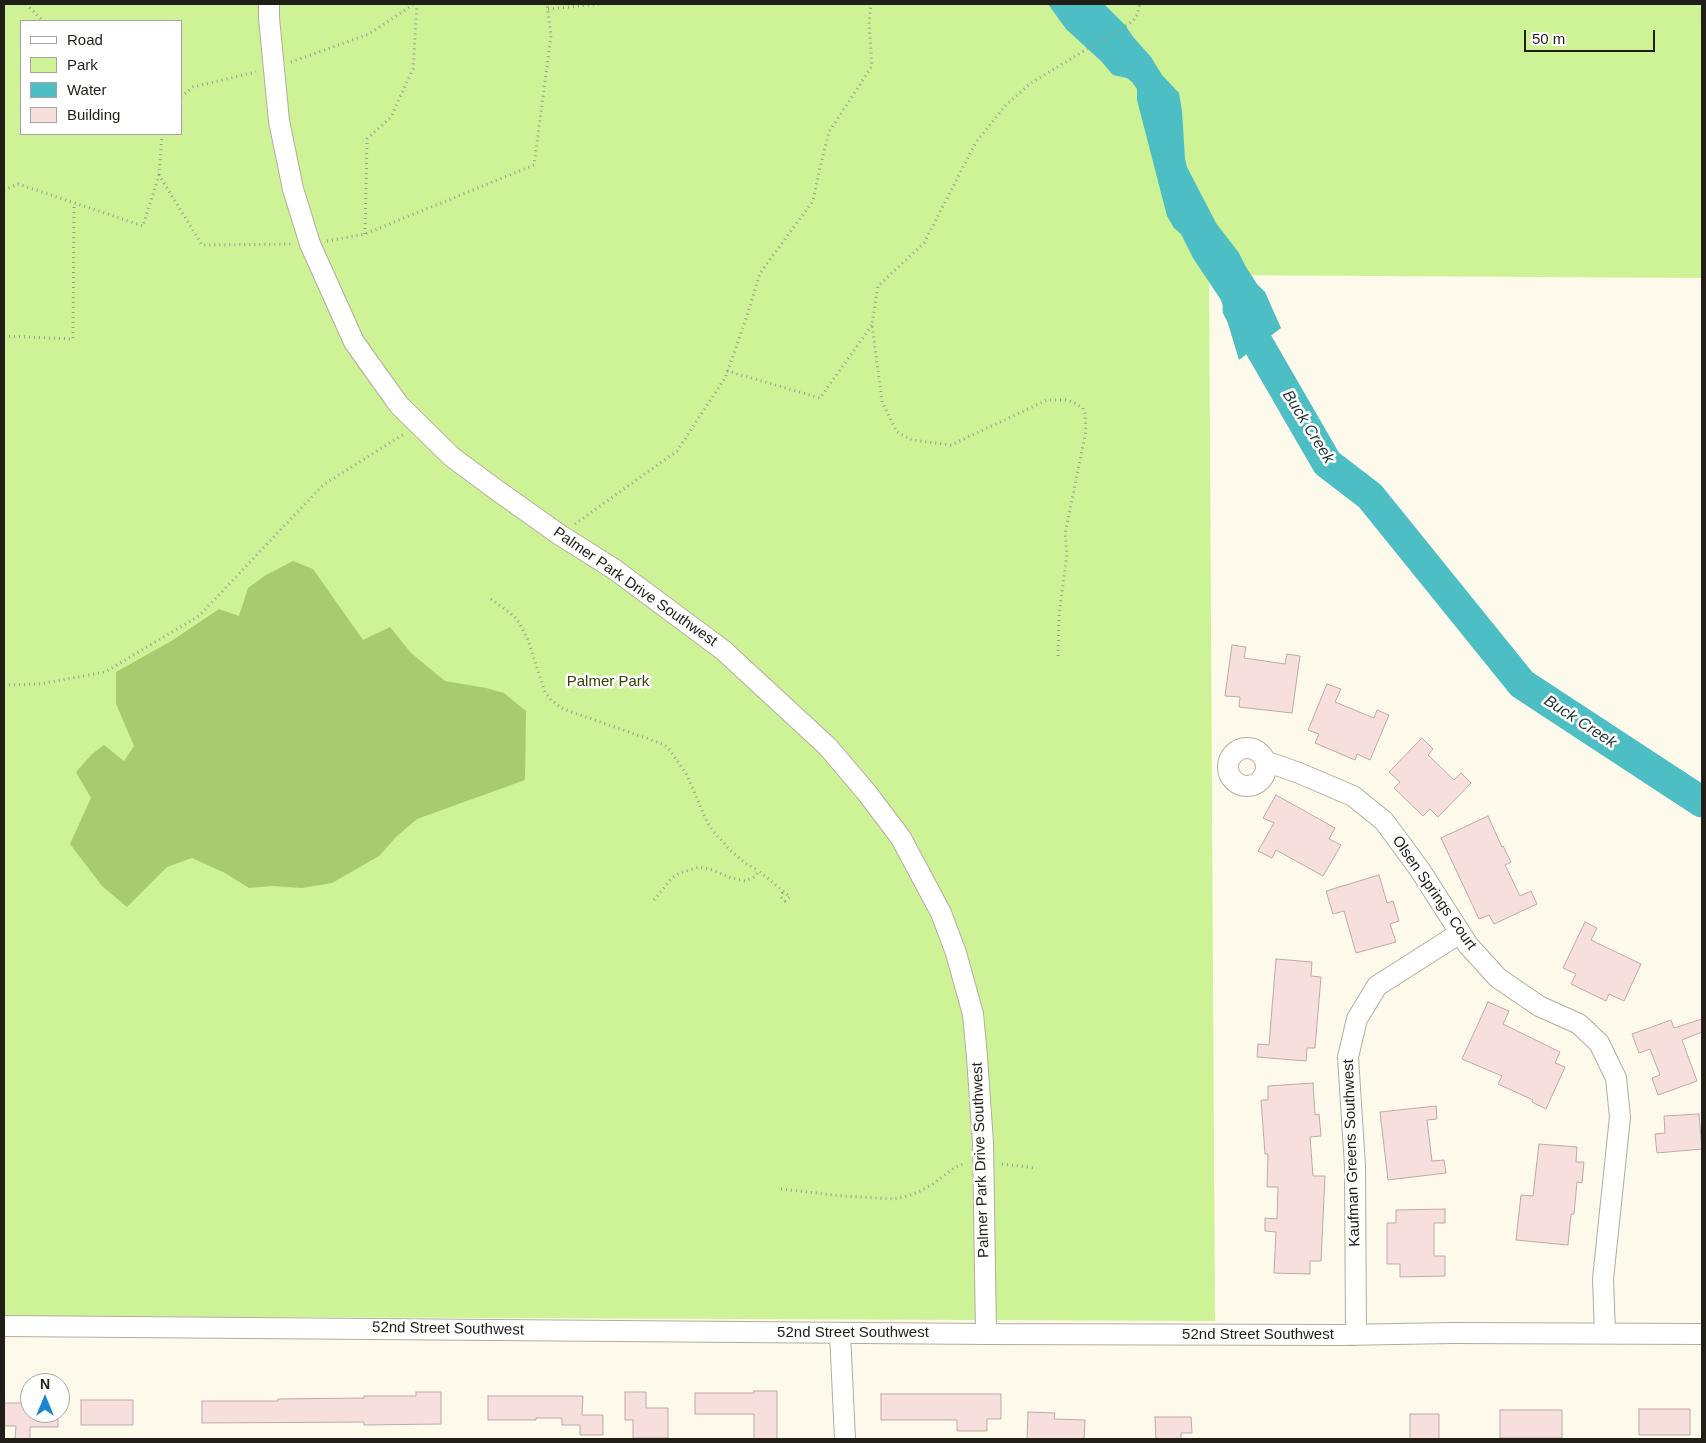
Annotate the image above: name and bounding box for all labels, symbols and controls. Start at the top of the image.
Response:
legend [20,20,182,135]
scale bar [1526,20,1657,52]
text: 50 m [1532,30,1565,47]
text: Road [67,31,103,48]
text: Park [67,56,98,73]
text: Water [67,81,106,98]
text: Building [67,106,120,123]
water label: Buck Creek [1278,387,1338,467]
street label: Palmer Park Drive Southwest [550,523,720,651]
park label: Palmer Park [567,673,649,691]
water label: Buck Creek [1540,691,1620,753]
street label: Olsen Springs Court [1388,833,1480,953]
street label: Kaufman Greens Southwest [1340,1059,1364,1247]
street label: Palmer Park Drive Southwest [969,1062,993,1258]
street label: 52nd Street Southwest [372,1319,524,1339]
street label: 52nd Street Southwest [777,1324,929,1342]
street label: 52nd Street Southwest [1182,1326,1334,1344]
north arrow [20,1373,70,1423]
text: N [40,1376,50,1392]

